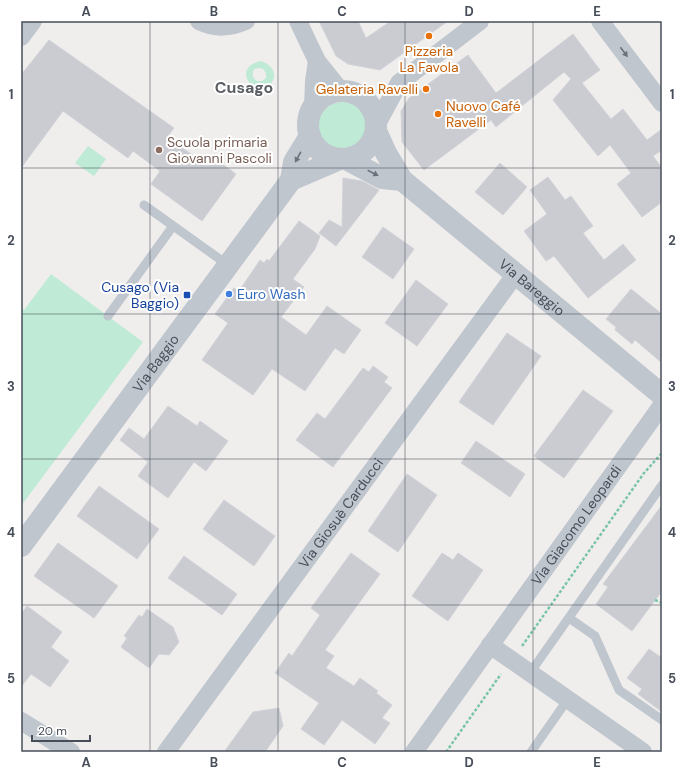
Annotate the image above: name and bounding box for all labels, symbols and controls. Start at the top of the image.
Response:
text: A [81,3,91,20]
text: B [210,3,218,20]
text: C [337,3,347,20]
text: D [464,3,474,20]
text: E [593,3,601,20]
marker: Pizzeria La Favola [424,31,434,41]
place label: Pizzeria La Favola [399,42,459,76]
one-way arrow [620,47,628,58]
district label: Cusago [215,77,273,98]
place label: Gelateria Ravelli [316,80,418,98]
marker: Gelateria Ravelli [421,84,431,94]
text: 1 [9,86,13,103]
text: 1 [670,86,674,103]
place label: Nuovo Café Ravelli [446,97,521,131]
marker: Nuovo Café Ravelli [433,109,443,119]
place label: Scuola primaria Giovanni Pascoli [167,133,272,167]
marker: Scuola primaria Giovanni Pascoli [154,145,164,155]
one-way arrow [294,151,301,163]
one-way arrow [367,170,379,176]
text: 2 [7,232,15,249]
text: 2 [668,232,676,249]
street label: Via Bareggio [495,255,569,320]
place label: Cusago (Via Baggio) [101,278,179,312]
place label: Euro Wash [237,285,305,303]
marker: Euro Wash [224,289,234,299]
marker: Cusago (Via Baggio) [182,290,192,300]
street label: Via Baggio [128,331,183,396]
text: 3 [7,378,15,395]
text: 3 [668,378,676,395]
street label: Via Giosuè Carducci [295,455,387,572]
street label: Via Giacomo Leopardi [527,461,625,589]
text: 4 [7,524,15,541]
text: 4 [668,524,676,541]
text: 5 [7,670,15,687]
text: 5 [668,670,676,687]
scale bar [32,717,90,743]
text: 20 m [38,723,67,739]
text: A [81,754,91,771]
text: B [210,754,218,771]
text: C [337,754,347,771]
text: D [464,754,474,771]
text: E [593,754,601,771]

